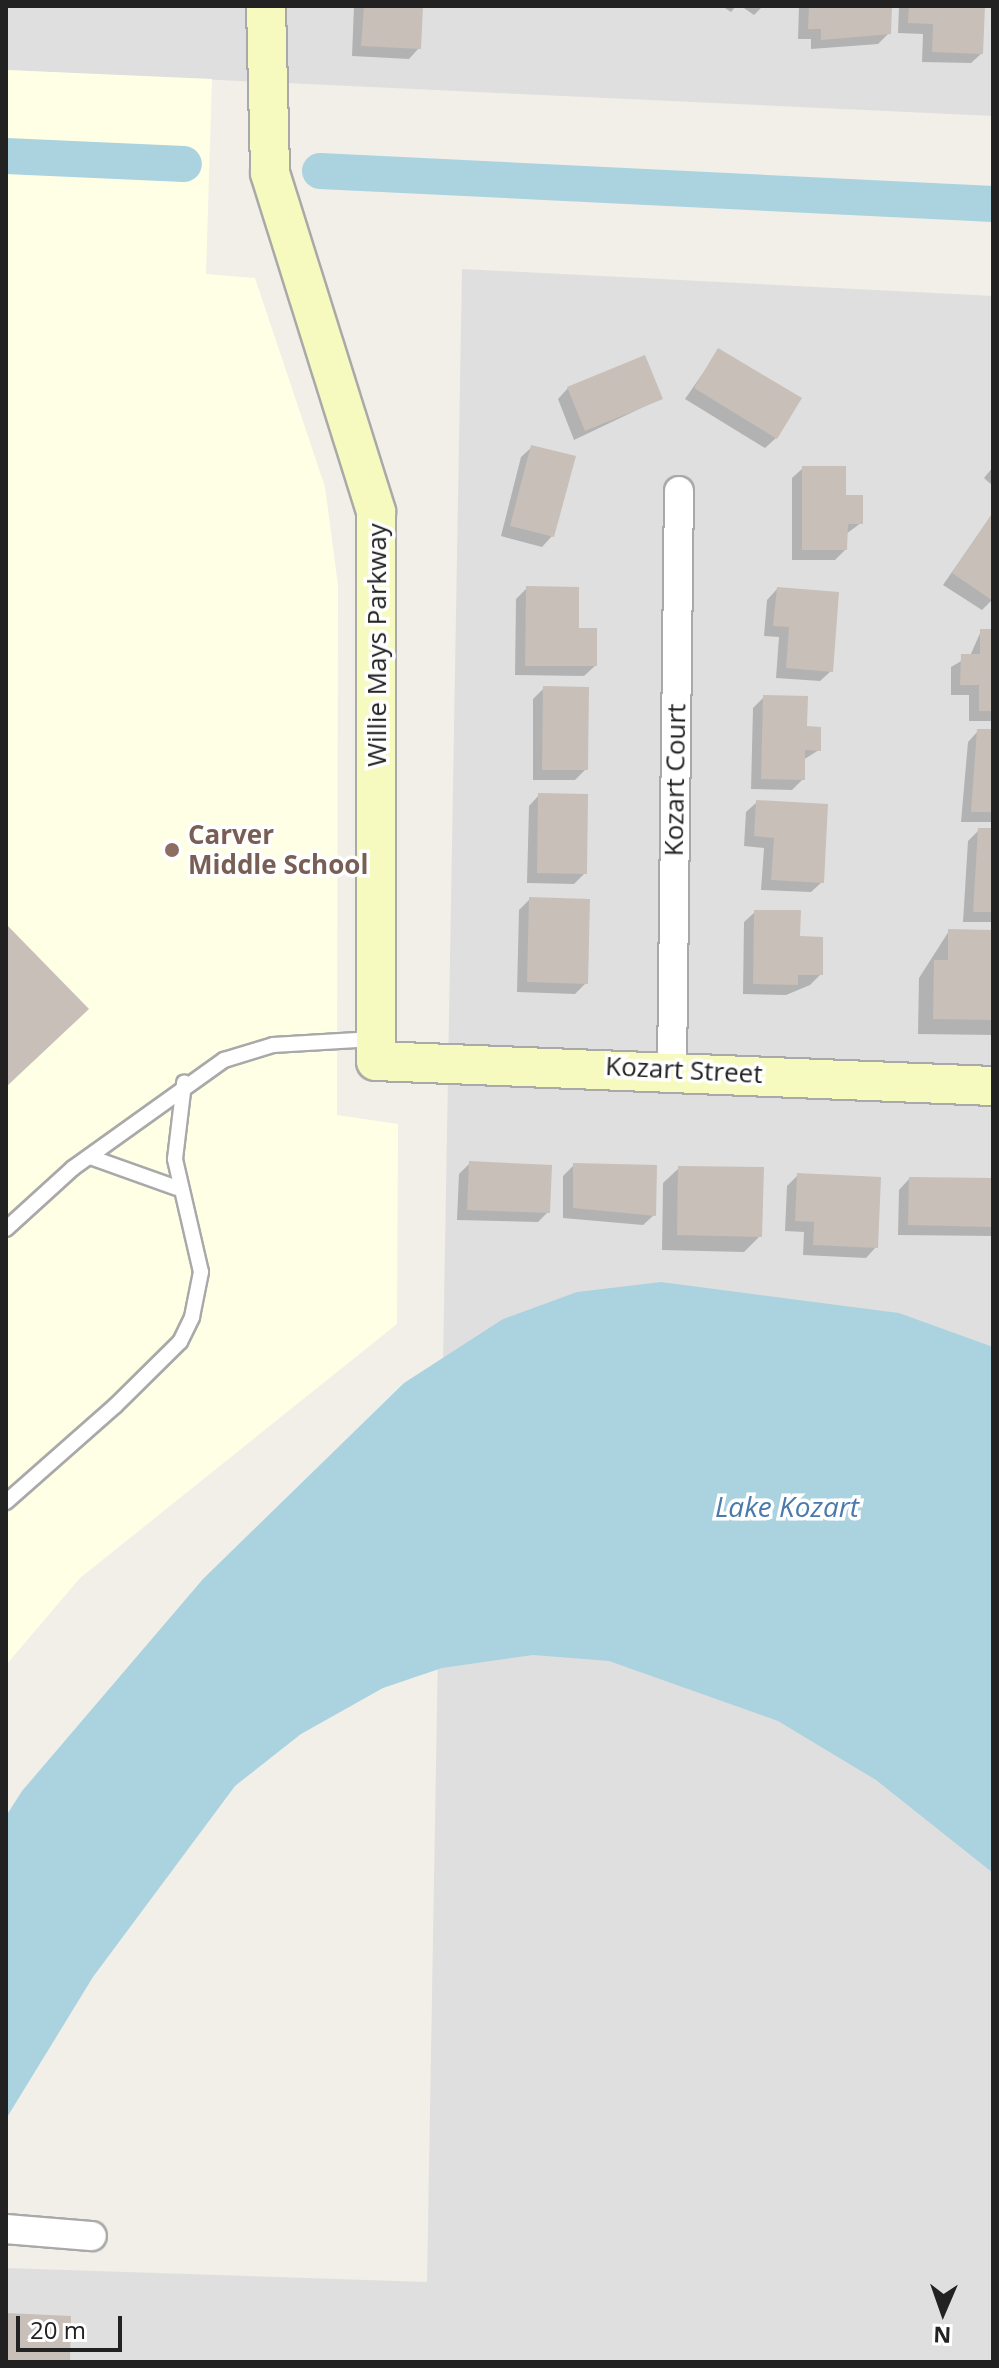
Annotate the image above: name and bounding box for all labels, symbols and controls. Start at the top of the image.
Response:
street label: Willie Mays Parkway [361,523,393,767]
street label: Kozart Court [658,703,692,857]
place label: Carver Middle School [188,819,368,880]
marker: Carver Middle School [163,841,181,859]
street label: Kozart Street [605,1050,763,1090]
water label: Lake Kozart [715,1489,859,1523]
north arrow [903,2272,983,2352]
scale bar [20,2300,126,2350]
text: 20 m [30,2313,86,2346]
text: N [933,2321,952,2351]

